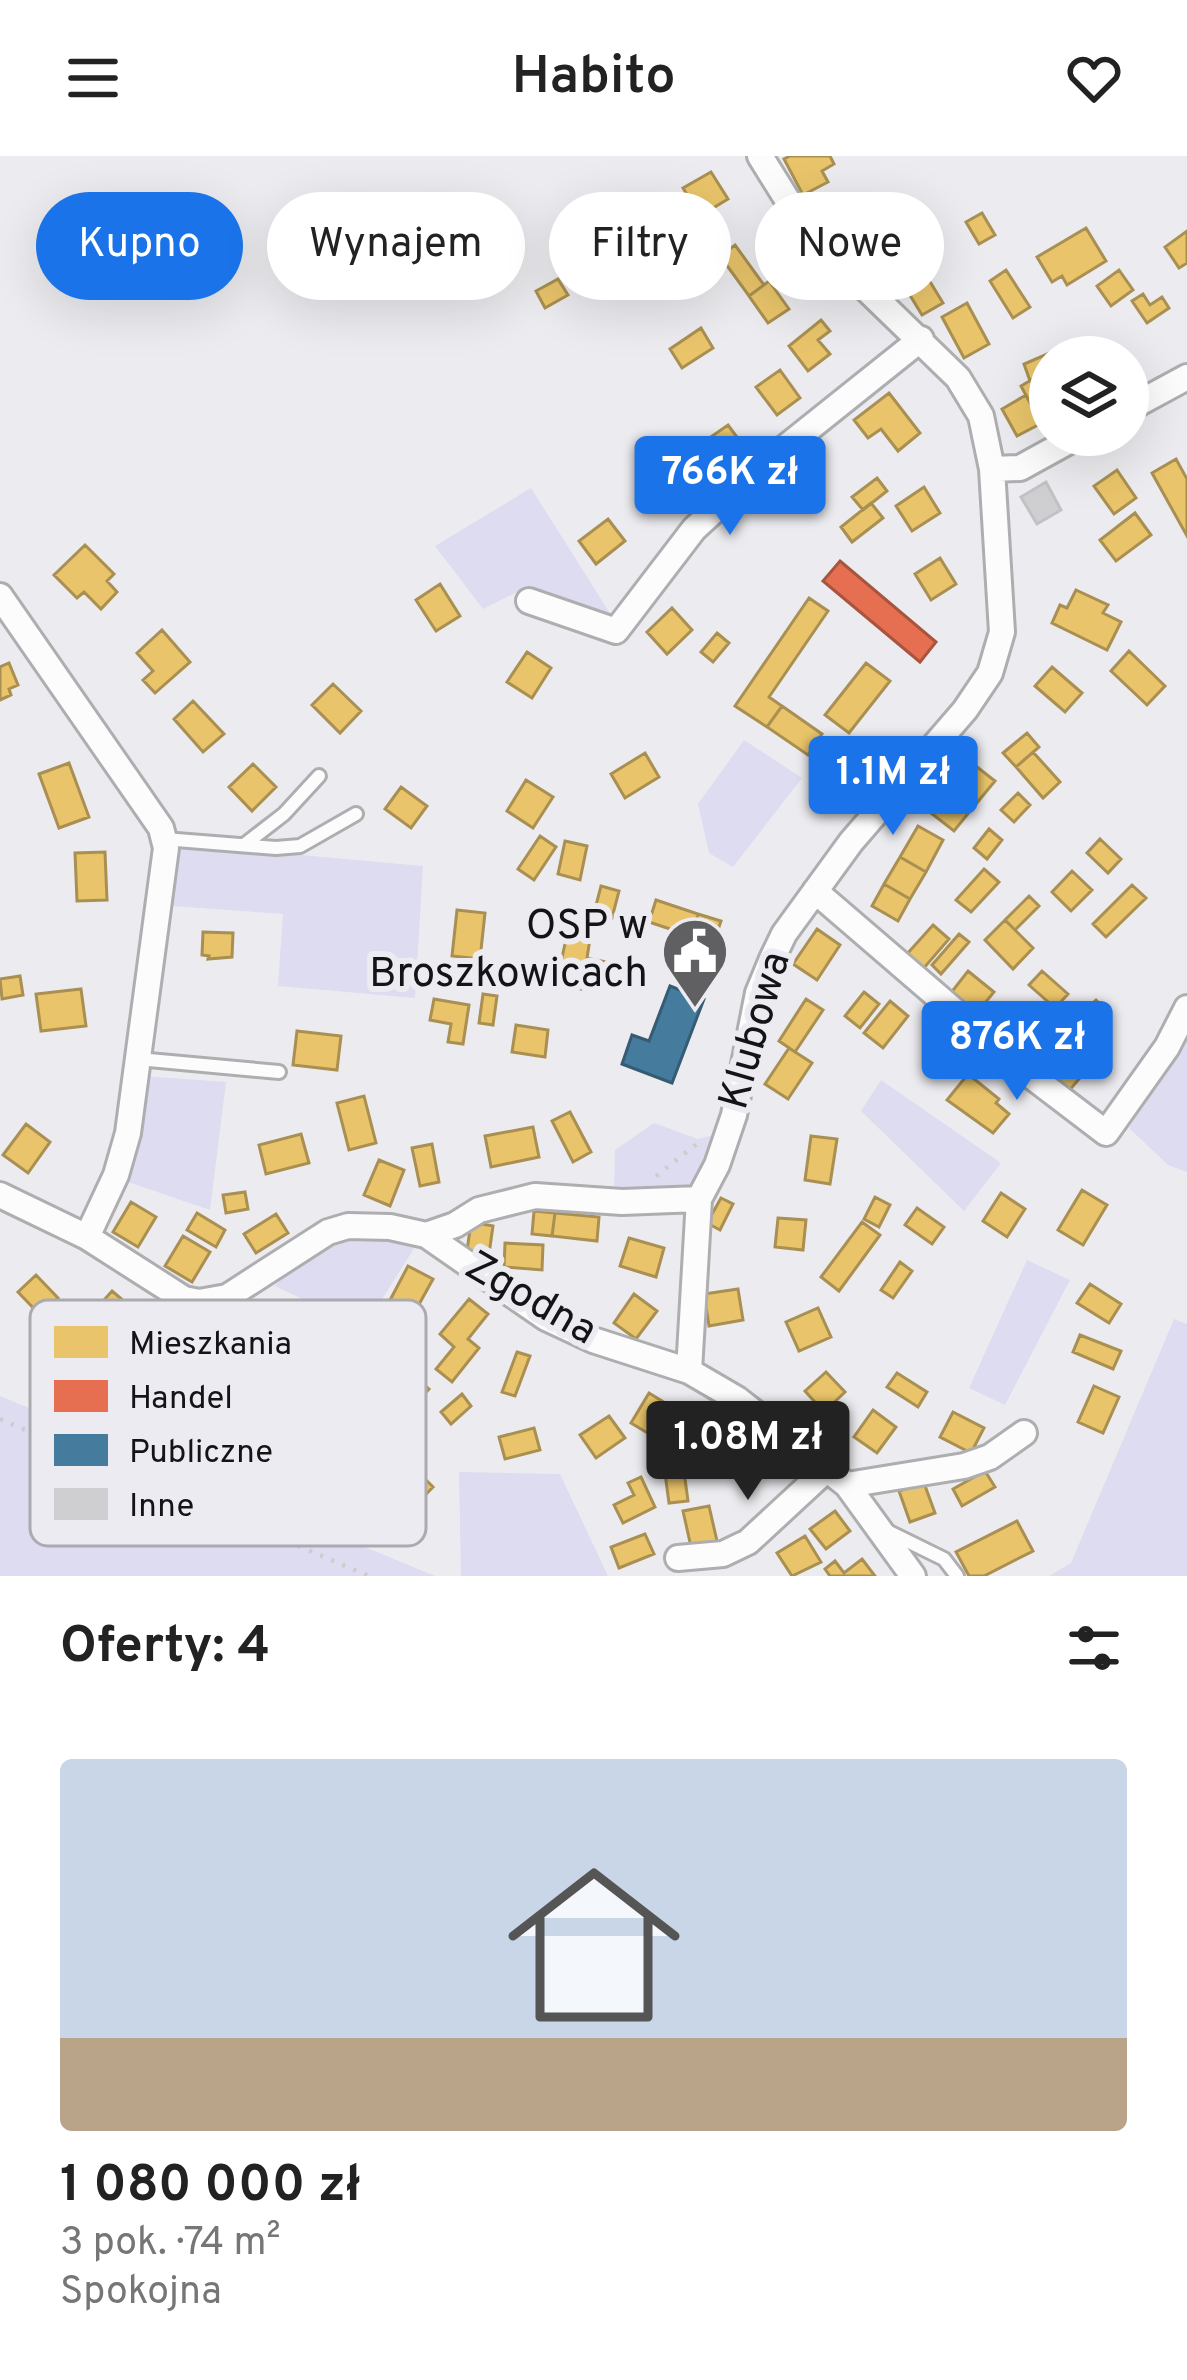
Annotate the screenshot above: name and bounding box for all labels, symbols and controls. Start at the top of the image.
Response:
text: Habito [511,44,676,113]
icon: menu [60,45,126,111]
icon: heart [1061,45,1127,111]
chip: Kupno [36,192,243,300]
chip: Wynajem [267,192,525,300]
chip: Filtry [549,192,731,300]
chip: Nowe [755,192,944,300]
map controls [1029,336,1149,456]
button: layers [1029,336,1149,456]
pin: 766K zł [619,436,841,538]
text: 766K zł [662,450,798,499]
pin: 1.1M zł [782,736,1004,838]
text: 1.1M zł [836,750,950,799]
place label: OSP w Broszkowicach [369,901,648,1002]
public building icon: OSP w Broszkowicach [660,916,730,1010]
street label: Klubowa [709,946,805,1116]
pin: 876K zł [906,1001,1128,1103]
text: 876K zł [949,1015,1085,1064]
street label: Zgodna [455,1241,605,1359]
legend [30,1300,426,1546]
text: Mieszkania [129,1325,292,1367]
text: Handel [129,1379,233,1421]
pin: 1.08M zł [624,1401,872,1503]
text: 1.08M zł [673,1415,823,1464]
text: Publiczne [129,1433,273,1475]
text: Inne [129,1487,194,1529]
icon: filters [1061,1615,1127,1681]
text: Oferty: 4 [60,1616,270,1681]
icon: home [486,1837,702,2053]
text: 1 080 000 zł [60,2155,361,2220]
text: 3 pok. · 74 m² [60,2220,281,2269]
text: Spokojna [60,2269,222,2318]

